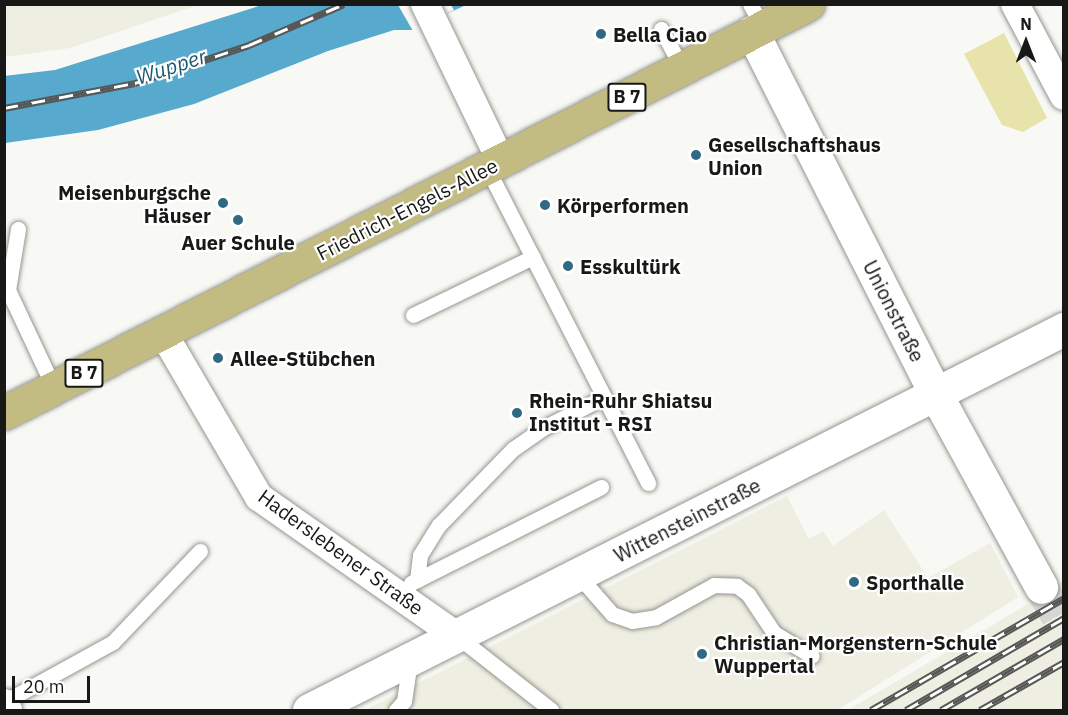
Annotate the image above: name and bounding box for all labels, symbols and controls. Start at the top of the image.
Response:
north arrow [996,12,1056,72]
text: N [1020,14,1032,34]
place label: Bella Ciao [613,22,707,46]
marker: Bella Ciao [594,27,608,41]
water label: Wupper [133,43,209,89]
road number: B 7 [606,82,648,112]
place label: Gesellschaftshaus Union [708,132,881,179]
marker: Gesellschaftshaus Union [689,148,703,162]
street label: Friedrich-Engels-Allee [312,153,502,265]
place label: Meisenburgsche Häuser [58,180,211,227]
place label: Körperformen [557,193,689,217]
marker: Meisenburgsche Häuser [216,196,230,210]
marker: Körperformen [538,198,552,212]
marker: Auer Schule [231,213,245,227]
place label: Auer Schule [181,230,295,254]
place label: Esskultürk [580,254,681,278]
street label: Unionstraße [858,256,930,366]
marker: Esskultürk [561,259,575,273]
place label: Allee-Stübchen [230,346,376,370]
marker: Allee-Stübchen [211,351,225,365]
road number: B 7 [63,358,105,388]
place label: Rhein-Ruhr Shiatsu Institut - RSI [529,389,712,436]
marker: Rhein-Ruhr Shiatsu Institut - RSI [510,406,524,420]
street label: Wittensteinstraße [610,473,764,567]
street label: Haderslebener Straße [254,484,428,620]
place label: Sporthalle [866,570,964,594]
marker: Sporthalle [847,575,861,589]
place label: Christian-Morgenstern-Schule Wuppertal [714,630,997,677]
marker: Christian-Morgenstern-Schule Wuppertal [695,647,709,661]
scale bar [15,664,93,702]
text: 20 m [23,675,65,698]

